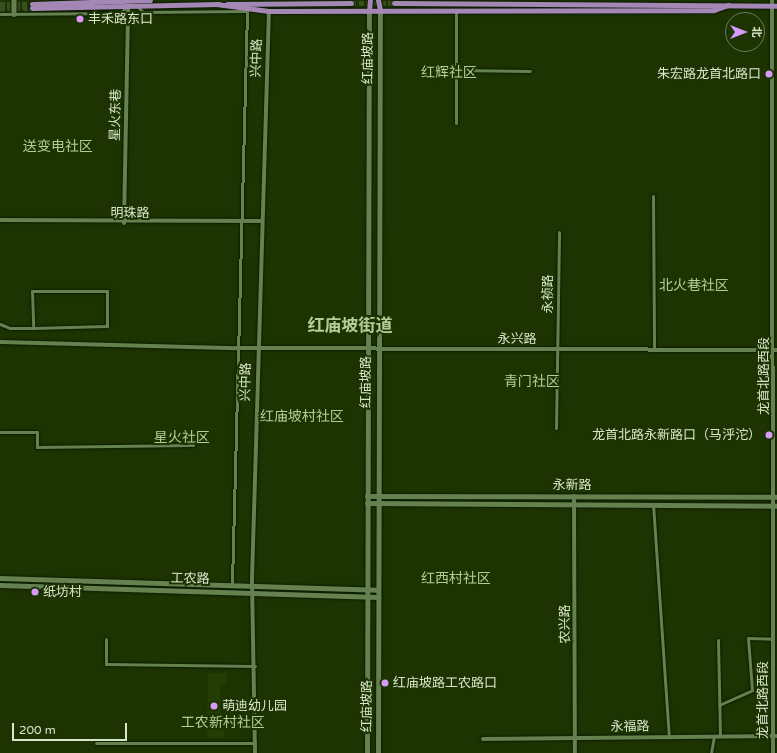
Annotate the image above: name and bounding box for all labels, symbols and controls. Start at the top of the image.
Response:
place label: 丰禾路东口 [88,11,153,27]
north arrow [725,12,765,52]
marker: 丰禾路东口 [75,14,85,24]
text: 北 [750,27,763,38]
street label: 红庙坡路 [360,32,376,84]
street label: 兴中路 [249,38,265,78]
district label: 红辉社区 [421,65,477,81]
place label: 朱宏路龙首北路口 [657,66,761,82]
marker: 朱宏路龙首北路口 [764,69,774,79]
street label: 星火东巷 [108,89,124,141]
district label: 送变电社区 [23,139,93,155]
street label: 明珠路 [111,205,149,221]
street label: 永祯路 [540,275,556,313]
district label: 北火巷社区 [659,278,729,294]
district label: 红庙坡街道 [308,316,392,336]
street label: 永兴路 [498,331,536,347]
street label: 龙首北路西段 [756,337,772,415]
street label: 红庙坡路 [358,356,374,408]
street label: 兴中路 [238,362,254,402]
district label: 青门社区 [504,374,560,390]
district label: 红庙坡村社区 [260,409,344,425]
place label: 龙首北路永新路口（马泘沱） [592,427,761,443]
district label: 星火社区 [154,430,210,446]
marker: 龙首北路永新路口（马泘沱） [764,430,774,440]
street label: 永新路 [553,477,591,493]
street label: 工农路 [170,571,210,587]
district label: 红西村社区 [421,571,491,587]
place label: 纸坊村 [43,584,82,600]
marker: 纸坊村 [30,587,40,597]
street label: 农兴路 [557,605,573,643]
street label: 龙首北路西段 [755,661,771,739]
place label: 红庙坡路工农路口 [393,675,497,691]
marker: 红庙坡路工农路口 [380,678,390,688]
street label: 红庙坡路 [359,680,375,732]
place label: 萌迪幼儿园 [222,698,287,714]
marker: 萌迪幼儿园 [209,701,219,711]
scale bar [14,715,129,741]
district label: 工农新村社区 [181,715,265,731]
street label: 永福路 [610,719,650,735]
text: 200 m [19,723,56,737]

